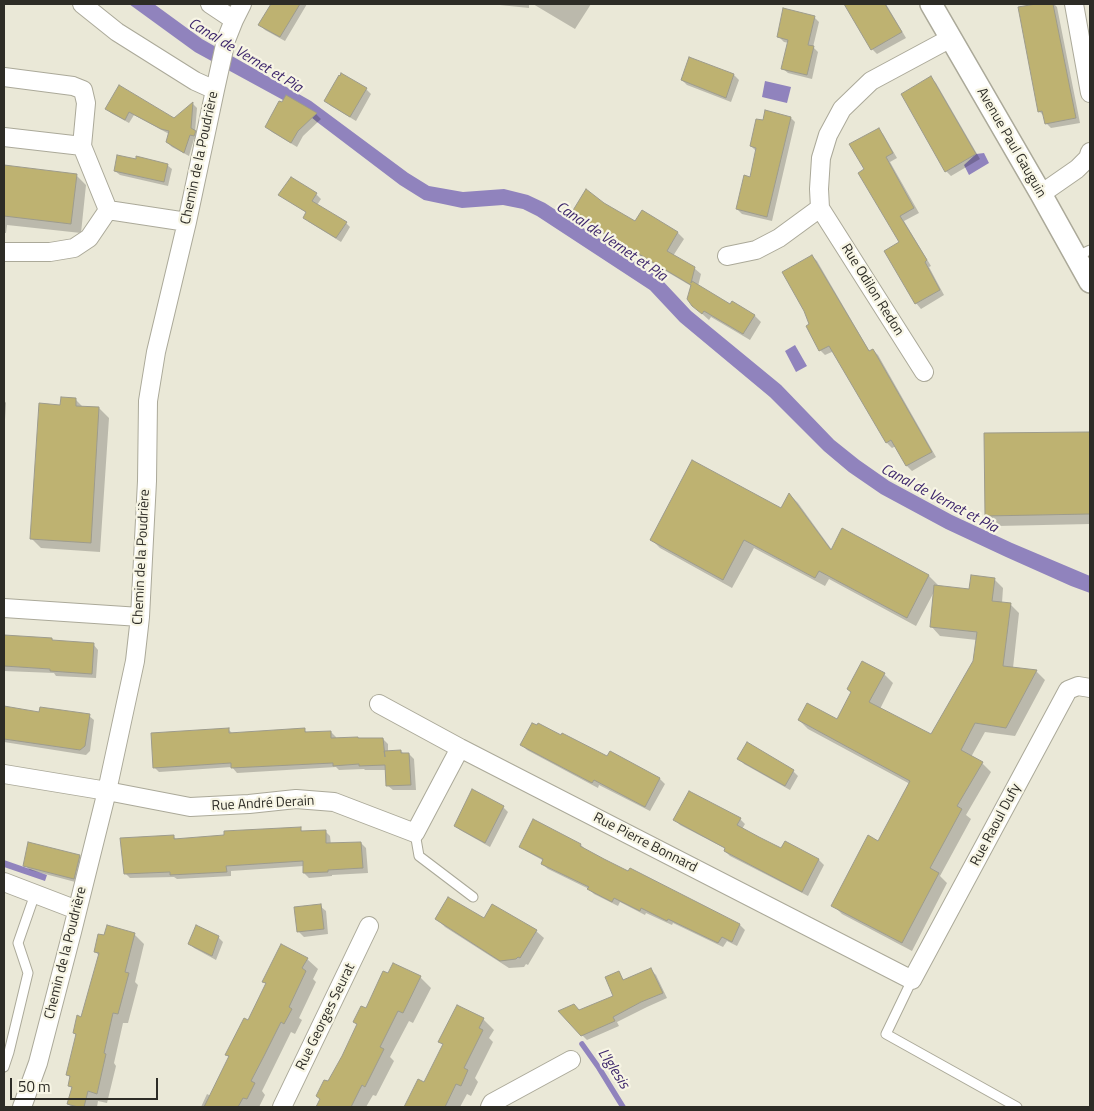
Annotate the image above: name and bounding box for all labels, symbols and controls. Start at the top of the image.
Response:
water label: Canal de Vernet et Pia [185,15,305,97]
street label: Avenue Paul Gauguin [973,85,1049,201]
street label: Chemin de la Poudrière [178,90,222,226]
water label: Canal de Vernet et Pia [552,198,670,286]
street label: Rue Odilon Redon [837,241,907,339]
water label: Canal de Vernet et Pia [877,461,1001,537]
street label: Chemin de la Poudrière [130,489,154,625]
street label: Rue Raoul Dufy [967,781,1025,869]
street label: Rue André Derain [211,793,315,815]
street label: Rue Pierre Bonnard [590,810,700,876]
street label: Chemin de la Poudrière [41,885,91,1021]
street label: Rue Georges Seurat [293,961,359,1073]
water label: L'Iglesis [593,1046,633,1092]
scale bar [12,1068,160,1100]
text: 50 m [18,1075,51,1098]

